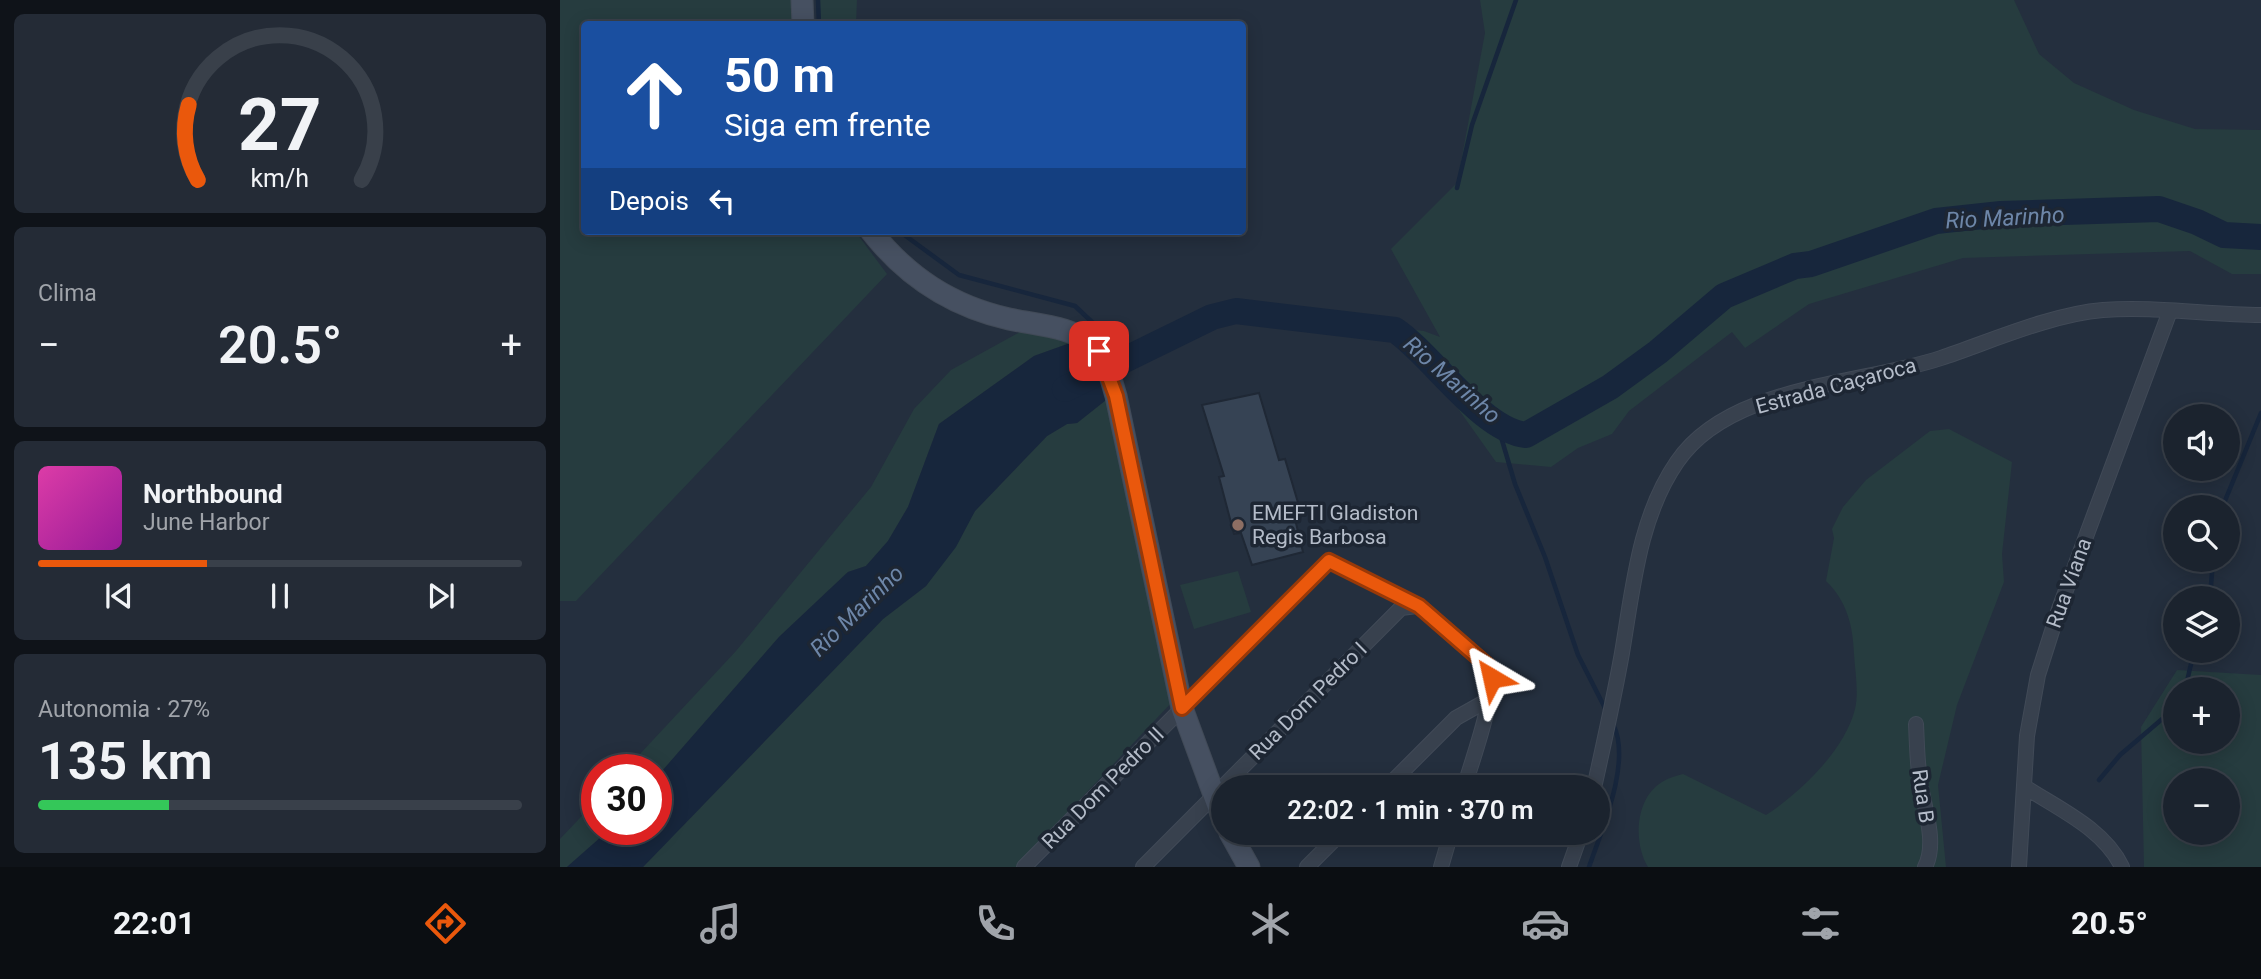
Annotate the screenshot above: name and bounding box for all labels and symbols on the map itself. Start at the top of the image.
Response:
water label: Rio Marinho [1945,201,2065,235]
pin [1069,321,1129,381]
water label: Rio Marinho [1398,331,1506,429]
street label: Estrada Caçaroca [1753,353,1919,419]
place label: EMEFTI Gladiston Regis Barbosa [1252,501,1418,549]
marker: EMEFTI Gladiston Regis Barbosa [1230,517,1246,533]
street label: Rua Viana [2042,535,2096,631]
water label: Rio Marinho [805,560,909,662]
street label: Rua Dom Pedro I [1244,637,1372,765]
position arrow [1455,641,1529,715]
street label: Rua Dom Pedro II [1037,722,1169,854]
speed limit sign: 30 [581,754,672,845]
street label: Rua B [1907,767,1939,825]

